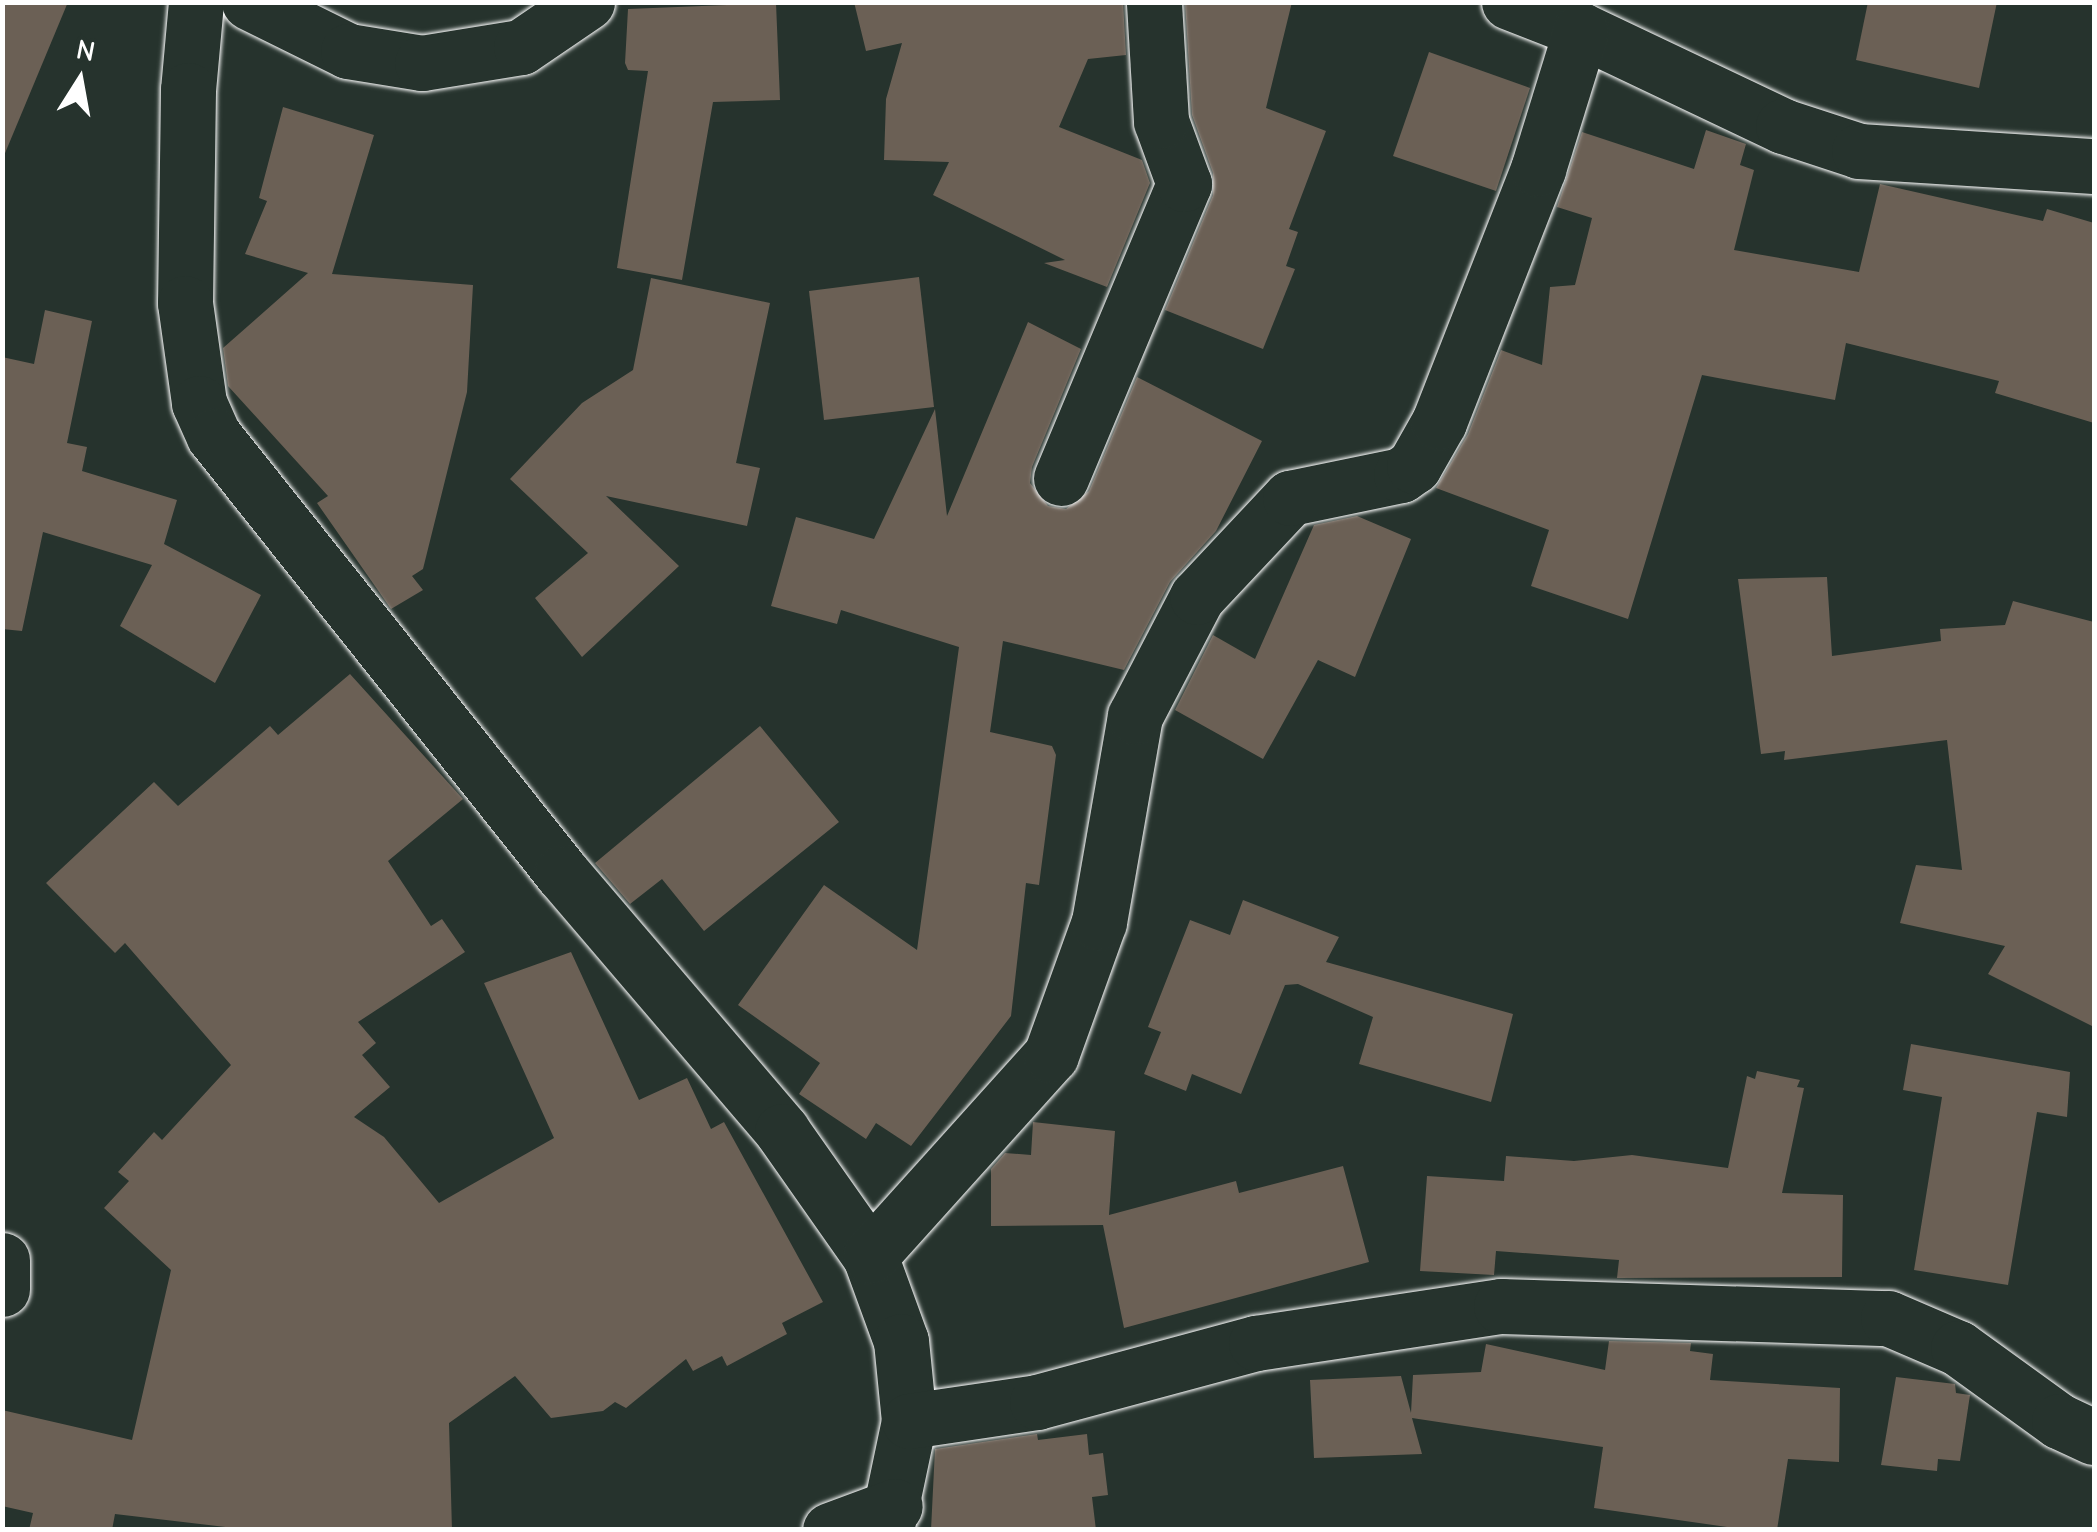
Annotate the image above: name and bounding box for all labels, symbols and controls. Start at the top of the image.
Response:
north arrow [30,30,130,130]
text: N [74,33,98,68]

